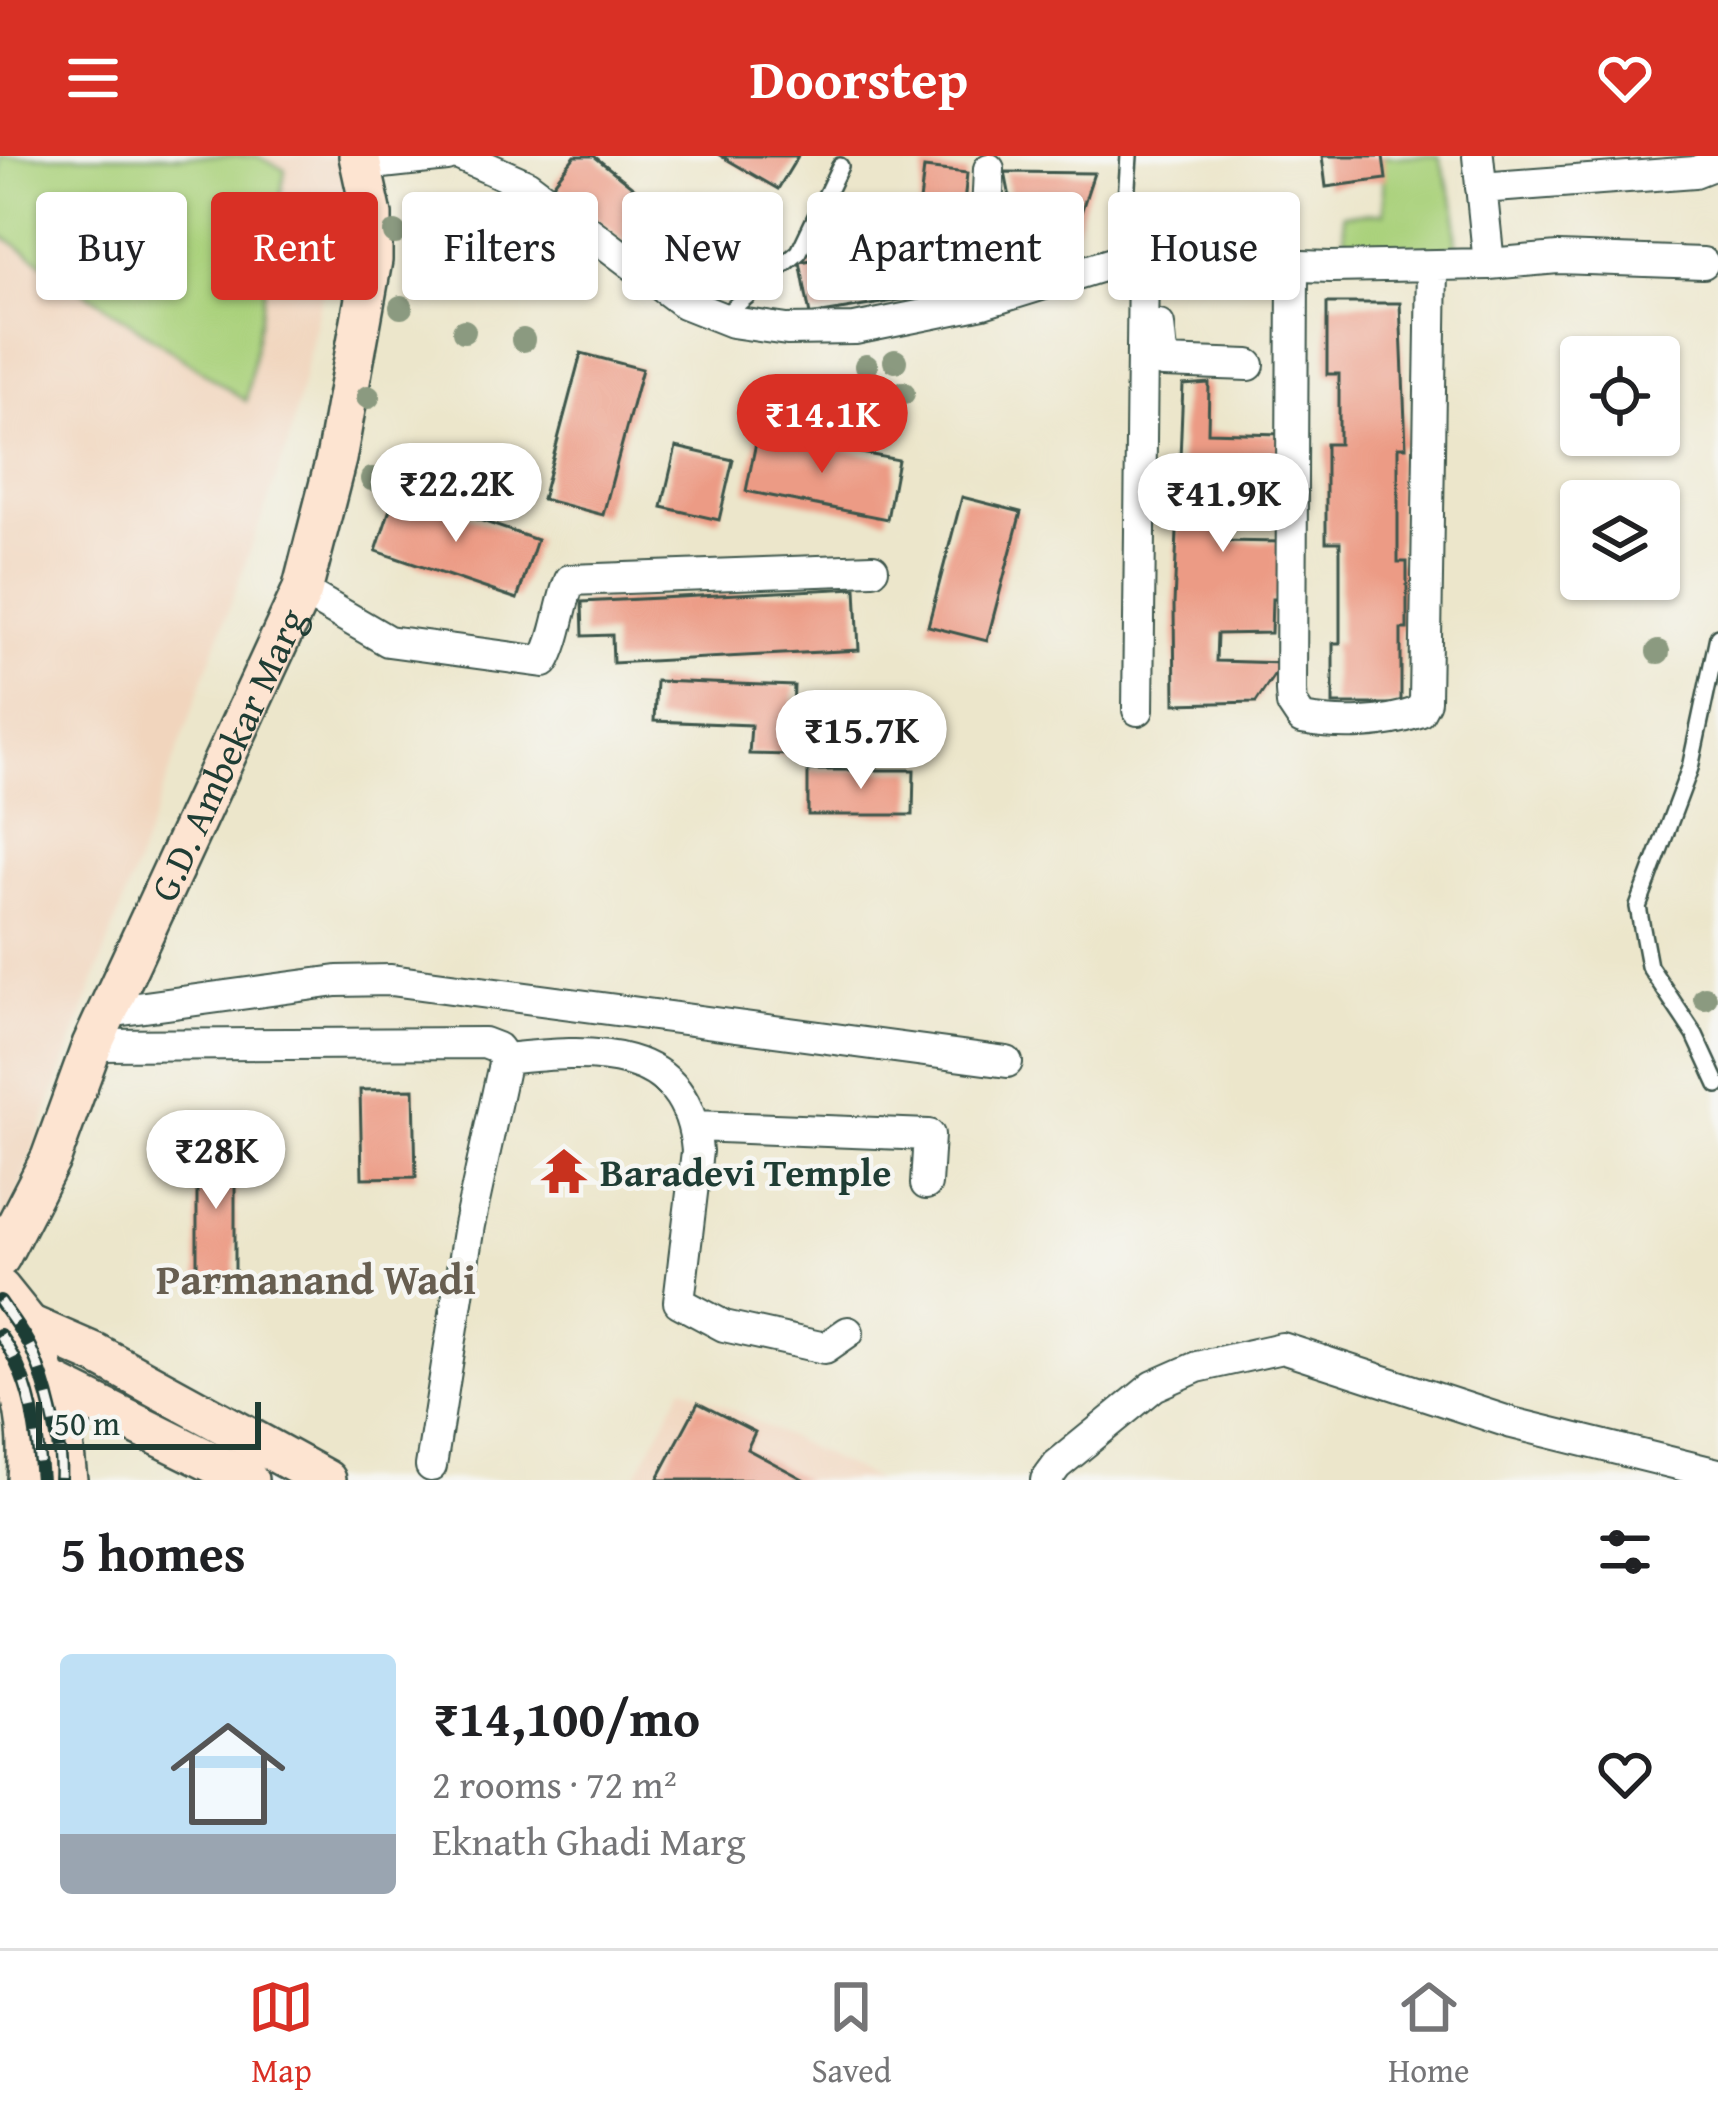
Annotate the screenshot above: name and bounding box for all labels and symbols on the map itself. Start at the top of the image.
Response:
pin: ₹14.1K [724,374,920,476]
pin: ₹22.2K [358,443,554,545]
pin: ₹41.9K [1125,453,1321,555]
street label: G.D. Ambekar Marg [134,598,319,910]
pin: ₹15.7K [763,690,959,792]
pin: ₹28K [145,1110,287,1212]
place label: Baradevi Temple [600,1143,891,1200]
temple icon: Baradevi Temple [539,1146,589,1196]
district label: Parmanand Wadi [156,1248,476,1309]
scale bar [36,1396,261,1449]

